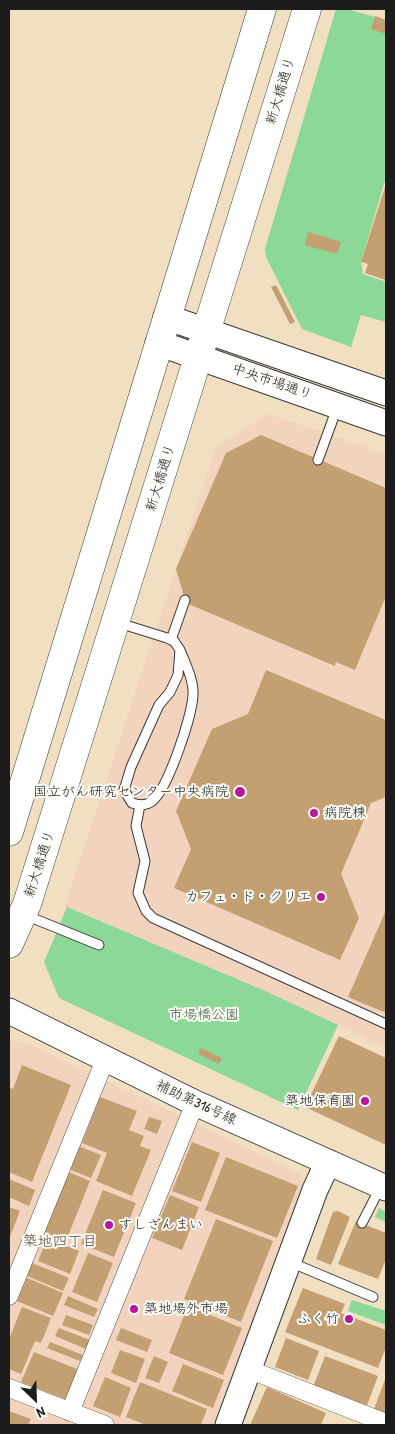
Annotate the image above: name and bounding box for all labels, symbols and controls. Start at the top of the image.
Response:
street label: 新大橋通り [263,55,299,127]
street label: 中央市場通り [230,360,314,404]
street label: 新大橋通り [143,442,179,514]
place label: 国立がん研究センター中央病院 [33,784,229,800]
marker: 国立がん研究センター中央病院 [233,785,247,799]
place label: 病院棟 [324,805,366,821]
marker: 病院棟 [308,807,320,819]
street label: 新大橋通り [21,828,59,900]
place label: カフェ・ド・クリエ [185,889,311,905]
marker: カフェ・ド・クリエ [315,891,327,903]
park label: 市場橋公園 [169,1007,239,1023]
street label: 補助第316号線 [153,1077,239,1129]
place label: 築地保育園 [285,1093,355,1109]
marker: 築地保育園 [359,1095,371,1107]
place label: すしざんまい [119,1217,203,1233]
marker: すしざんまい [103,1219,115,1231]
district label: 築地四丁目 [23,1233,97,1251]
place label: 築地場外市場 [144,1301,228,1317]
marker: 築地場外市場 [128,1303,140,1315]
place label: ふく竹 [297,1311,339,1327]
marker: ふく竹 [343,1313,355,1325]
north arrow [10,1374,60,1424]
text: N [34,1403,49,1423]

